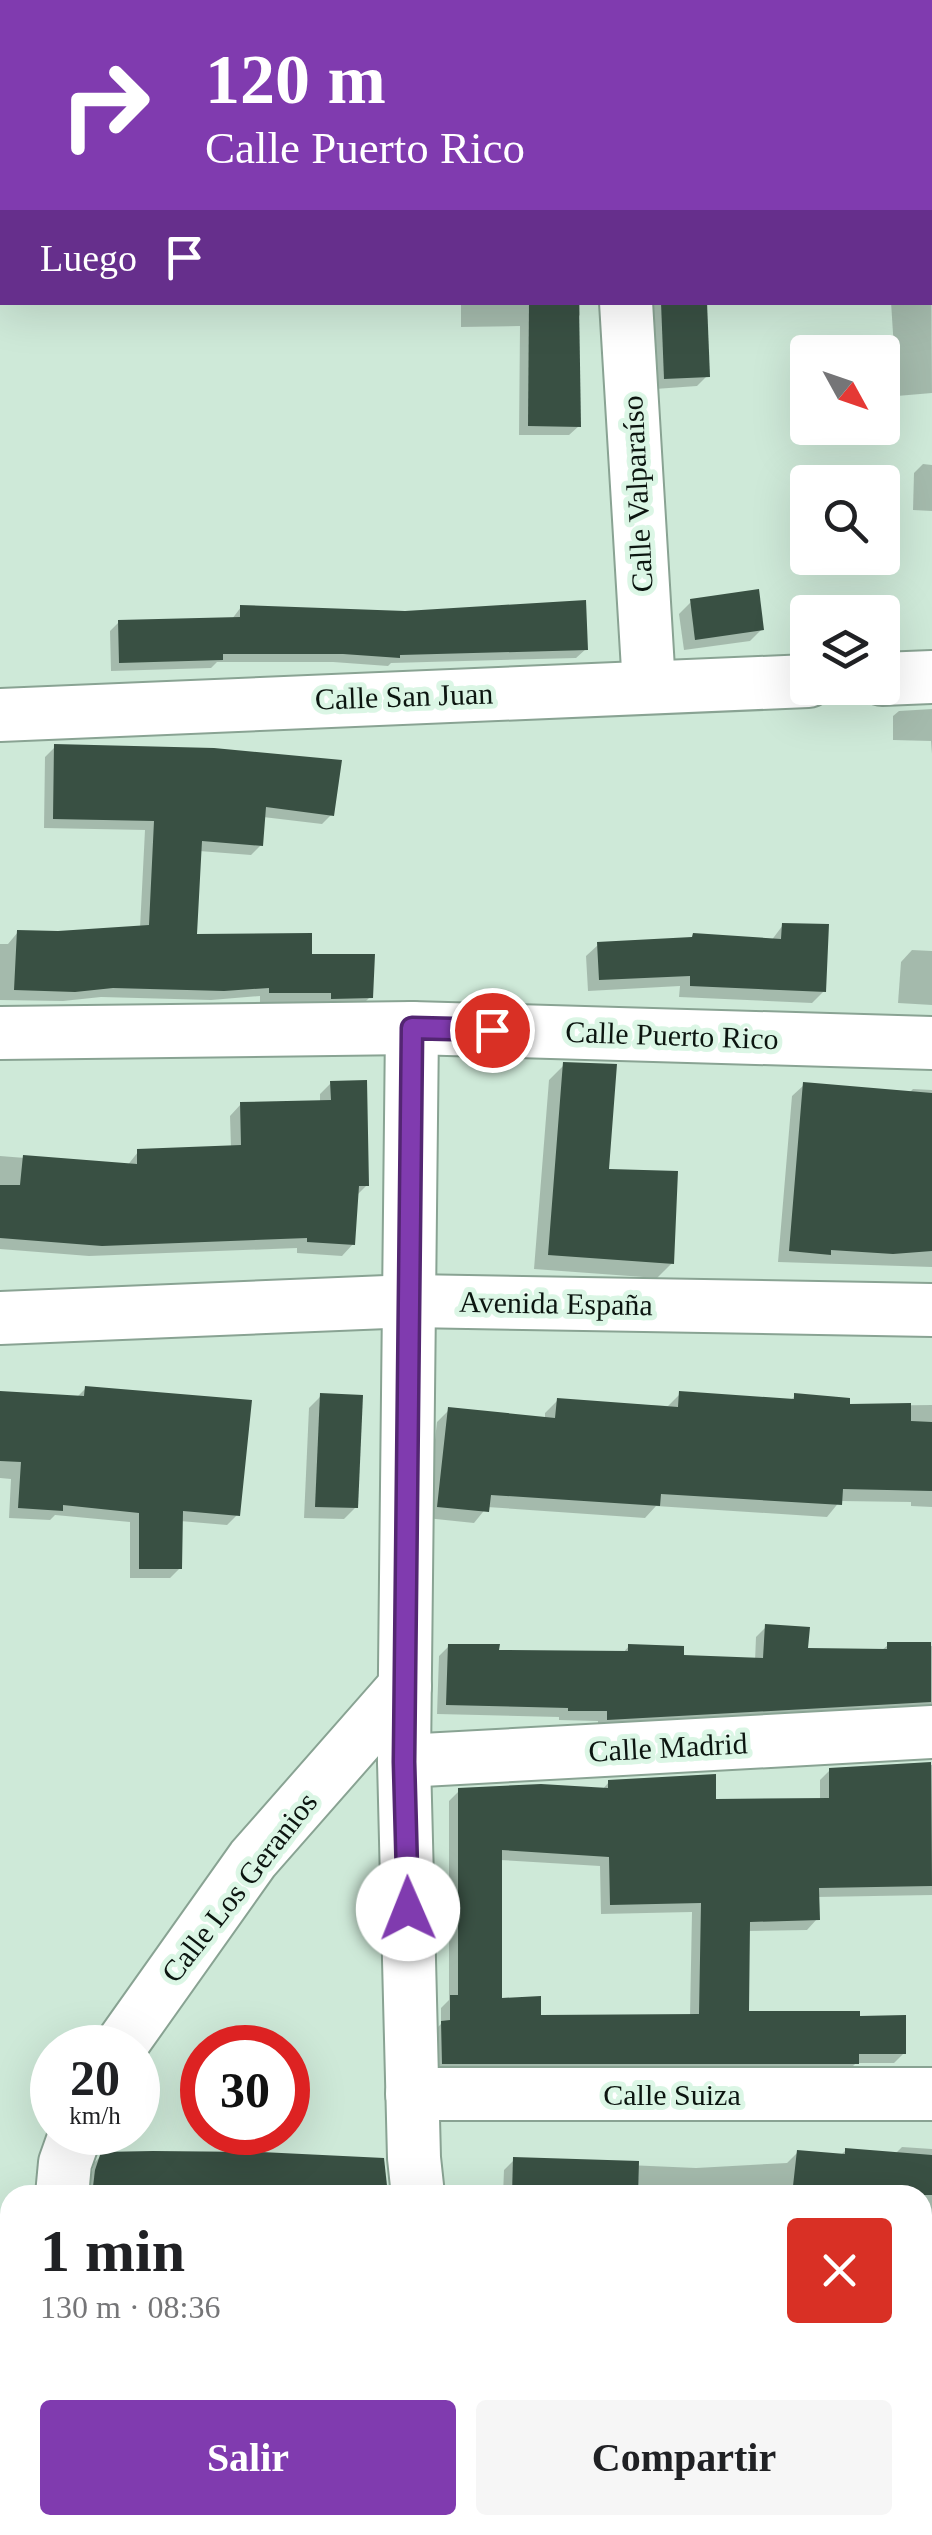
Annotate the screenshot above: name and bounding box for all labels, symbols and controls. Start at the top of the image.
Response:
icon: right [40,40,170,170]
text: 120 m [205,41,386,118]
text: Calle Puerto Rico [205,123,525,173]
icon: arrive [157,230,212,285]
text: Luego [40,237,137,279]
north arrow [790,335,900,445]
map controls [790,335,900,705]
street label: Calle Valparaíso [615,395,659,593]
button: search [790,465,900,575]
button: layers [790,595,900,705]
street label: Calle San Juan [314,676,494,716]
pin [450,988,535,1073]
icon: arrive [465,1003,520,1058]
street label: Calle Puerto Rico [565,1015,779,1055]
street label: Avenida España [459,1285,653,1321]
street label: Calle Madrid [588,1726,748,1768]
street label: Calle Los Geranios [155,1786,323,1988]
position arrow [356,1857,460,1961]
speed limit sign: 30 [180,2025,310,2155]
text: 20 [70,2050,120,2106]
street label: Calle Suiza [603,2078,741,2111]
text: km/h [69,2102,121,2129]
text: 1 min [40,2218,185,2284]
button: close [787,2218,892,2323]
text: 130 m · 08:36 [40,2289,220,2325]
button: Salir [40,2400,456,2515]
button: Compartir [476,2400,892,2515]

